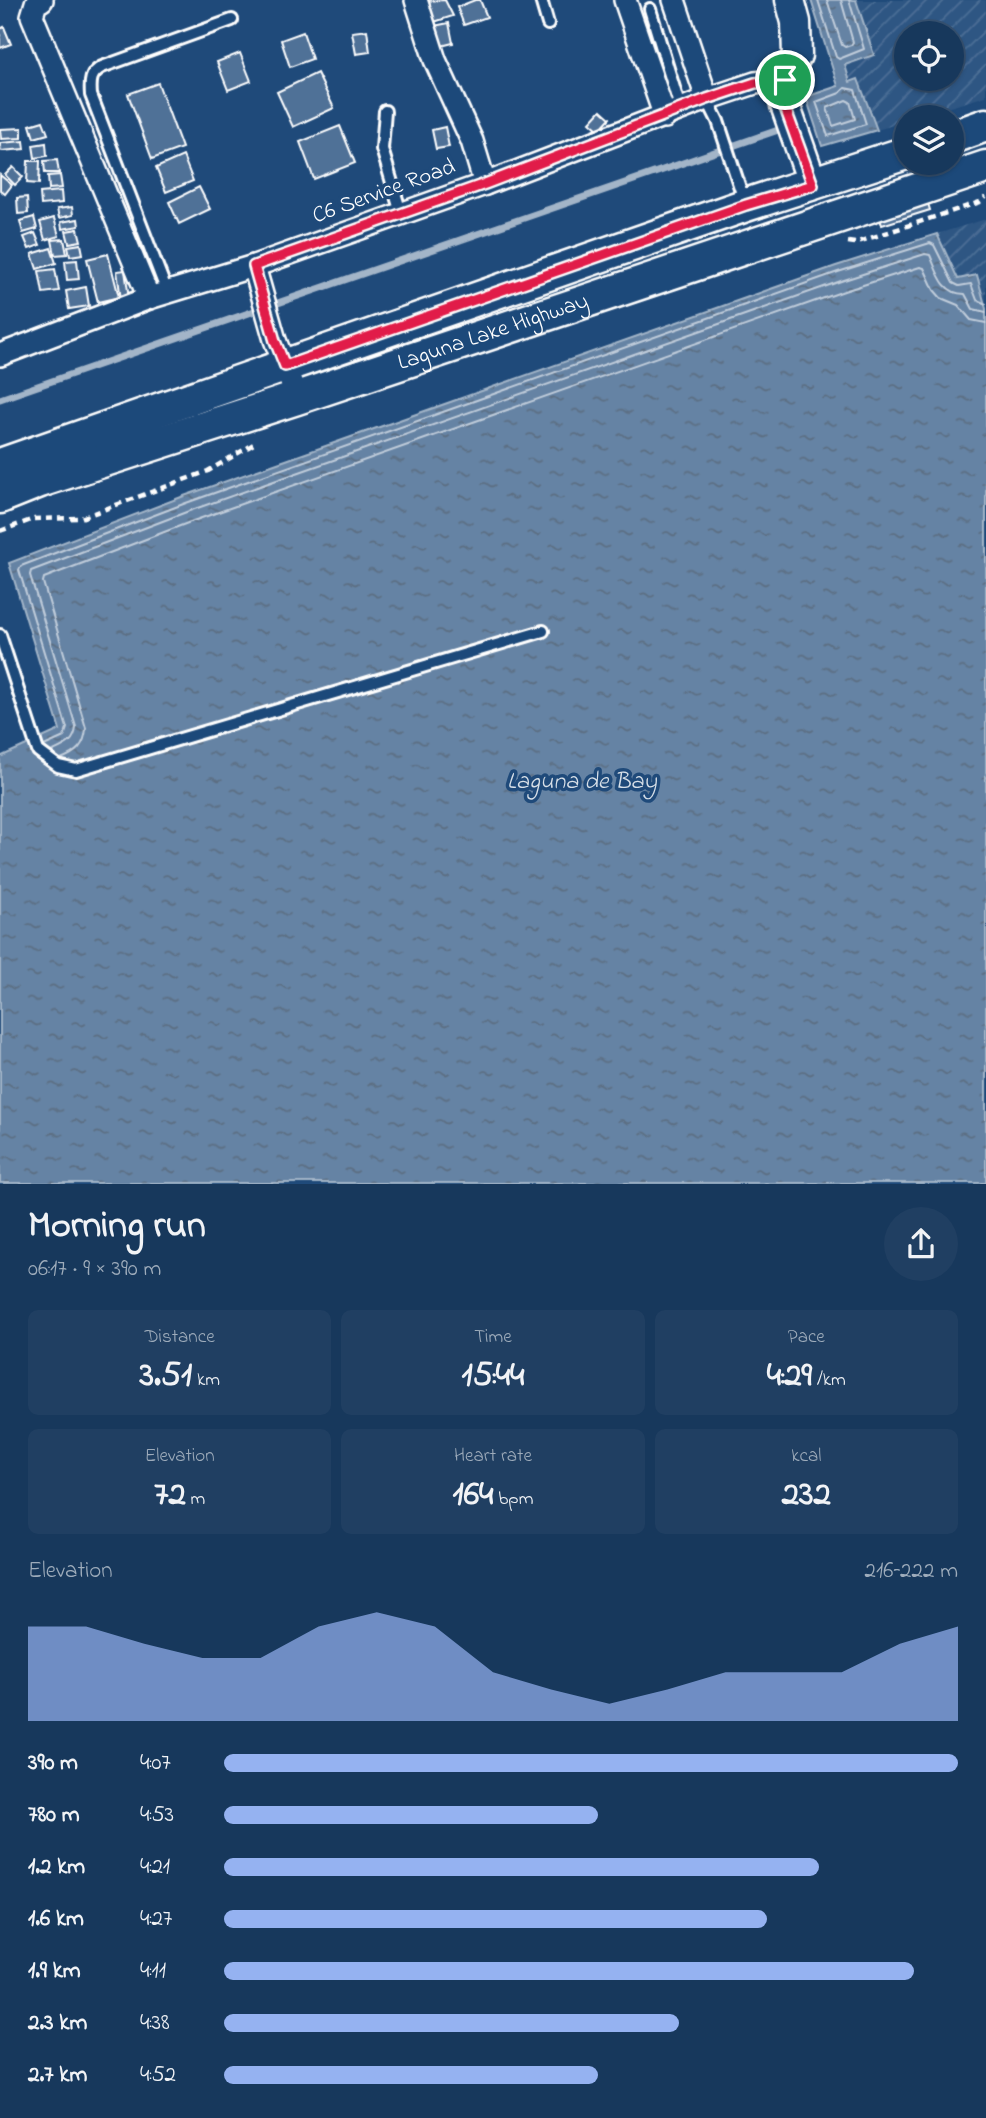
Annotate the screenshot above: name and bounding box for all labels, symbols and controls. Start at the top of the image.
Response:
map controls [894,21,964,175]
button: locate [894,21,964,91]
pin [755,50,815,110]
icon: arrive [766,61,804,99]
button: layers [894,105,964,175]
street label: C6 Service Road [308,151,460,233]
street label: Laguna Lake Highway [393,285,593,380]
water label: Laguna de Bay [507,765,658,800]
text: Morning run [28,1199,206,1255]
button: share [884,1207,958,1281]
text: 06:17 · 9 × 390 m [28,1253,161,1286]
text: Distance [145,1324,215,1351]
text: Time [474,1324,512,1351]
text: Pace [788,1324,825,1351]
text: 3.51 [139,1351,192,1402]
text: 15:44 [462,1351,524,1402]
text: 4:29 [767,1351,812,1402]
text: km [192,1367,220,1394]
text: /km [812,1367,846,1394]
text: Elevation [145,1443,215,1470]
text: Heart rate [454,1443,532,1470]
text: kcal [791,1443,821,1470]
text: 72 [154,1470,186,1521]
text: 164 [453,1470,494,1521]
text: 232 [782,1470,831,1521]
text: m [186,1486,205,1513]
text: bpm [494,1486,533,1513]
text: Elevation [28,1555,113,1588]
text: 216–222 m [865,1555,958,1588]
text: 390 m [28,1747,78,1780]
text: 4:07 [140,1747,171,1780]
text: 780 m [28,1799,80,1832]
text: 4:53 [140,1799,174,1832]
text: 1.2 km [28,1851,85,1884]
text: 4:21 [140,1851,170,1884]
text: 1.6 km [28,1903,84,1936]
text: 4:27 [140,1903,172,1936]
text: 1.9 km [28,1955,81,1988]
text: 4:11 [140,1955,166,1988]
text: 2.3 km [28,2007,87,2040]
text: 4:38 [140,2007,170,2040]
text: 2.7 km [28,2059,87,2092]
text: 4:52 [140,2059,176,2092]

